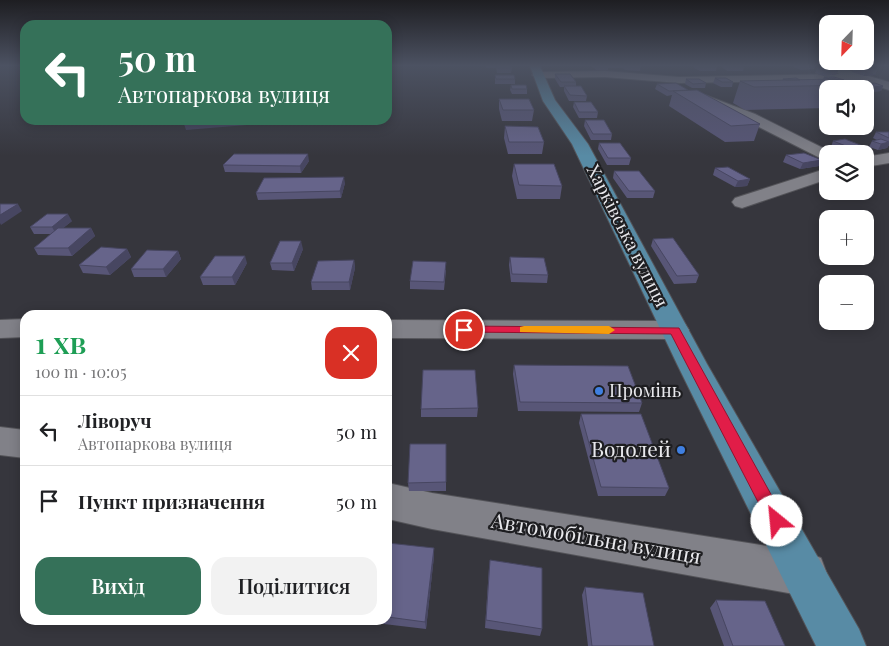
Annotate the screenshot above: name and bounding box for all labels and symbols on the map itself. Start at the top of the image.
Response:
north arrow [819,15,874,70]
street label: Харківська вулиця [582,160,674,311]
pin [443,309,485,351]
place label: Промінь [609,378,681,402]
marker: Промінь [593,385,605,397]
place label: Водолей [591,434,671,462]
marker: Водолей [675,444,687,456]
position arrow [750,494,802,546]
street label: Автомобільна вулиця [488,505,703,569]

